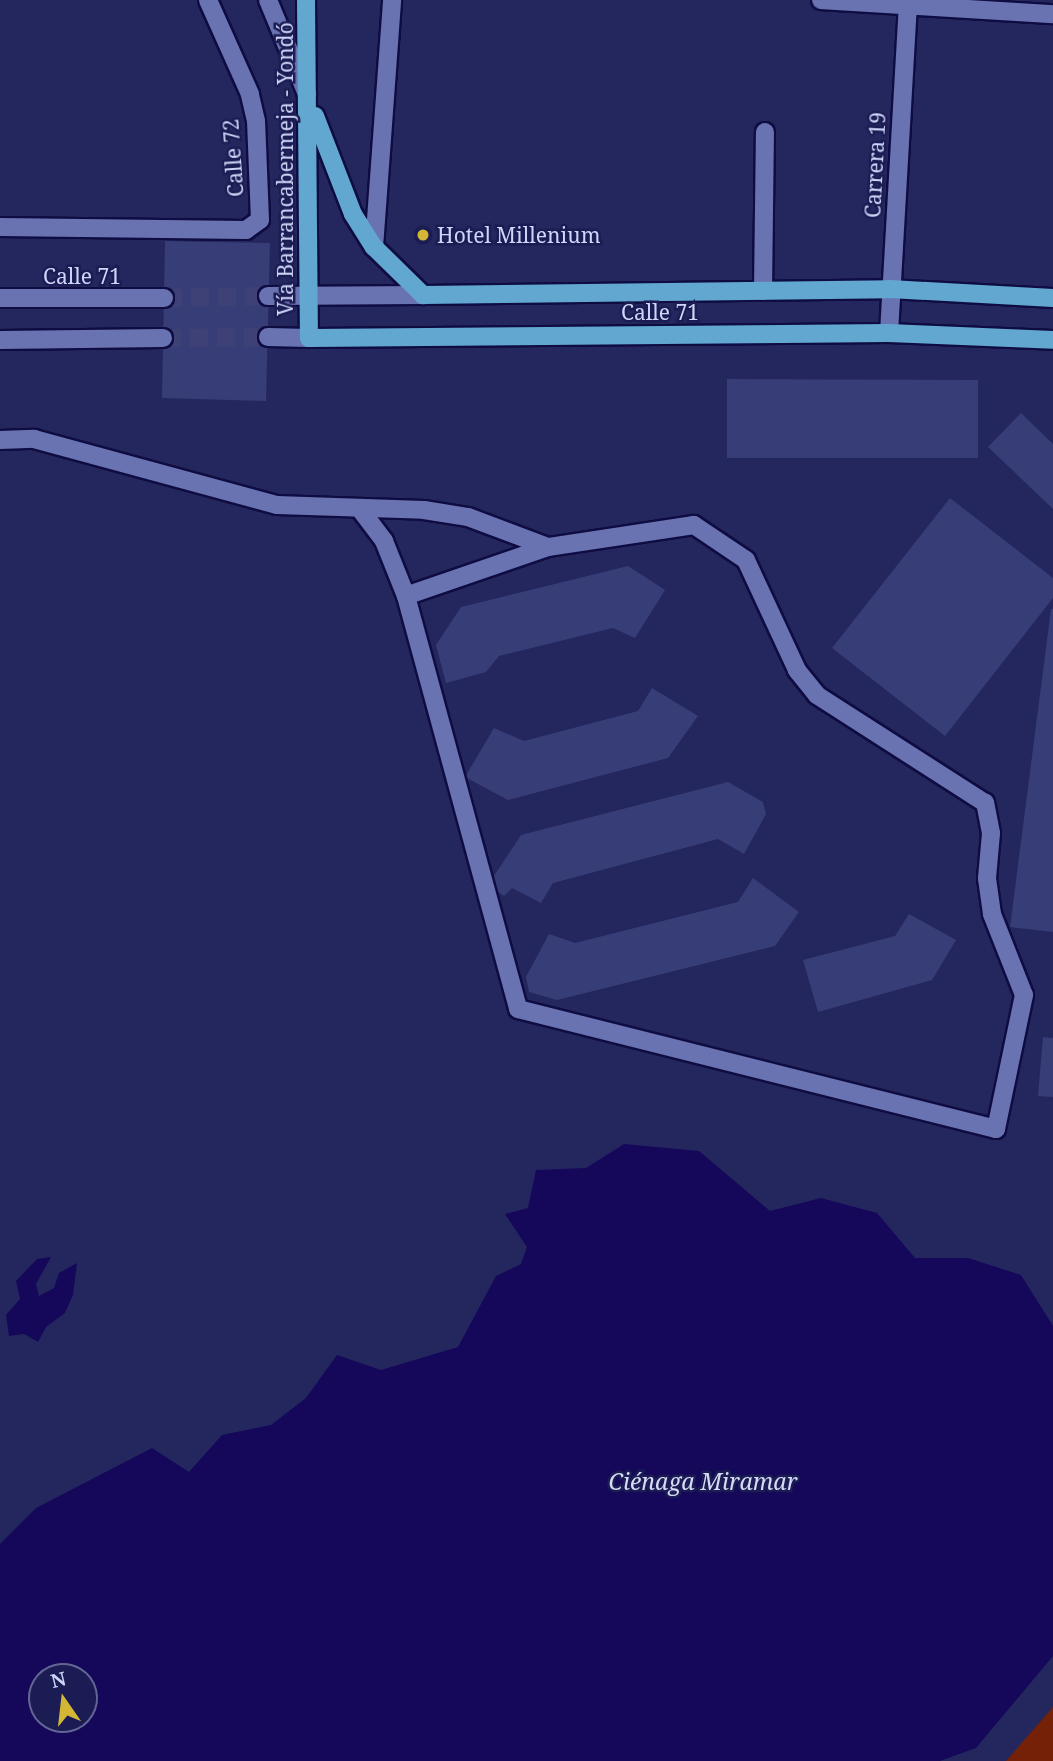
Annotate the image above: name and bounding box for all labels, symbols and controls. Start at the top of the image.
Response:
street label: Vía Barrancabermeja - Yondó [272,22,298,316]
street label: Carrera 19 [860,111,890,219]
street label: Calle 72 [218,118,248,198]
place label: Hotel Millenium [437,222,600,248]
marker: Hotel Millenium [415,227,431,243]
street label: Calle 71 [43,263,121,289]
street label: Calle 71 [621,299,699,325]
water label: Ciénaga Miramar [609,1467,797,1495]
north arrow [28,1663,98,1733]
text: N [48,1665,69,1694]

